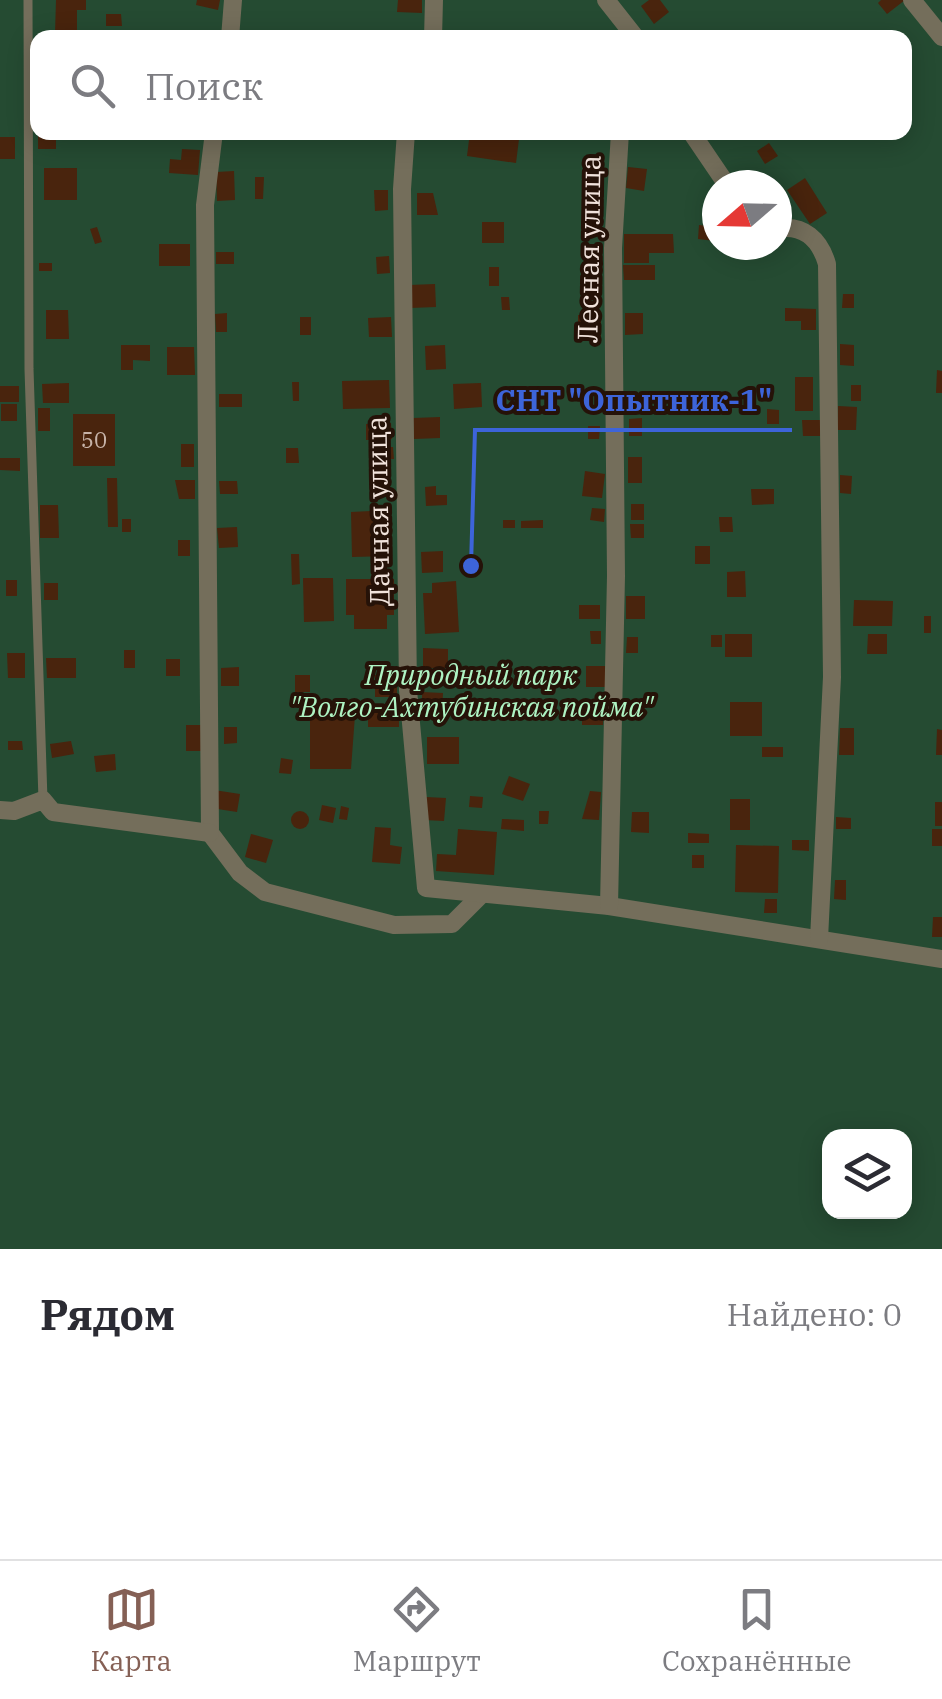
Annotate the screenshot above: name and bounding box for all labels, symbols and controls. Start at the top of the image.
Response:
search box [30,30,912,140]
icon: search [65,58,120,113]
text: Поиск [145,61,263,110]
street label: Лесная улица [568,155,609,343]
north arrow [702,170,792,260]
callout: СНТ "Опытник-1" [475,370,792,430]
text: СНТ "Опытник-1" [496,380,772,419]
street label: Дачная улица [357,416,398,606]
house number: 50 [81,425,107,454]
park label: Природный парк "Волго-Ахтубинская пойма" [289,656,655,725]
map controls [822,1129,912,1219]
button: layers [822,1129,912,1219]
text: Рядом [40,1287,175,1342]
text: Найдено: 0 [727,1293,902,1335]
tab: Карта [90,1582,172,1679]
tab: Маршрут [353,1582,481,1679]
tab: Сохранённые [662,1582,851,1679]

